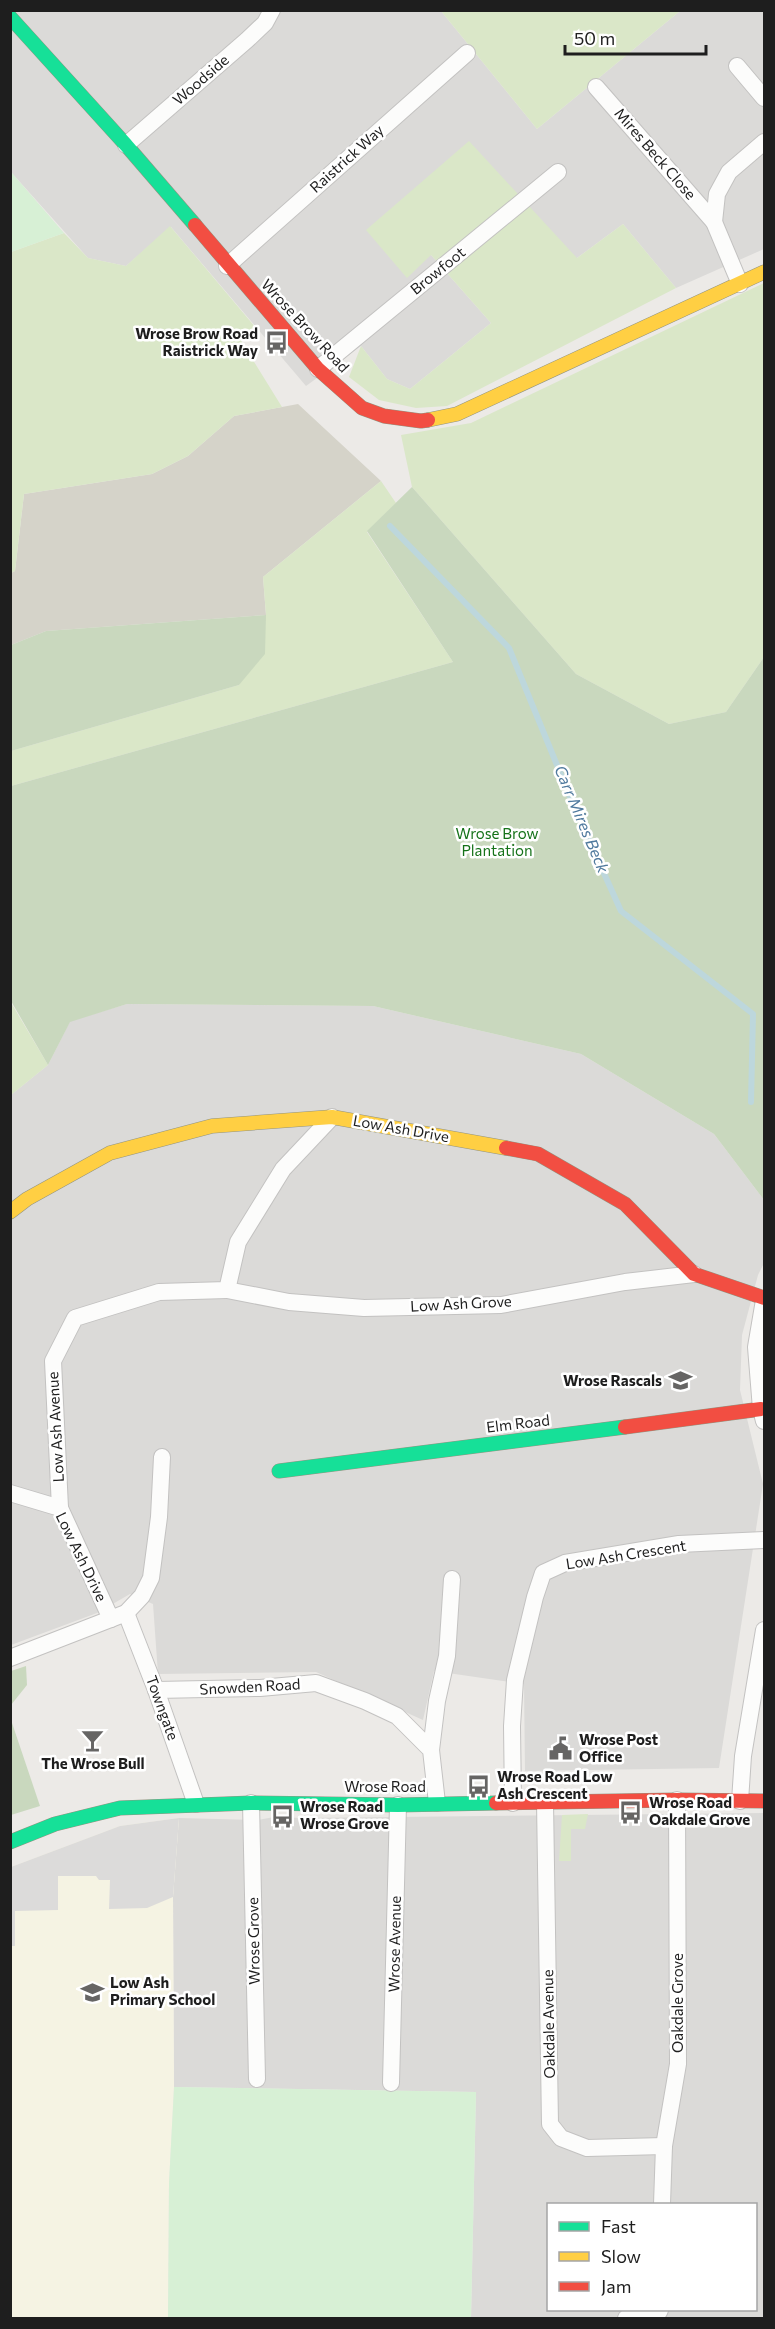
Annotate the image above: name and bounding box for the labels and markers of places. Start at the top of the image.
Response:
place label: Wrose Brow Road Raistrick Way [135,324,259,359]
bus stop icon: Wrose Brow Road Raistrick Way [263,330,289,356]
school or university icon: Wrose Rascals [667,1368,693,1394]
place label: Wrose Rascals [563,1371,662,1389]
bar icon: The Wrose Bull [80,1727,106,1753]
place label: Wrose Post Office [579,1730,658,1765]
public building icon: Wrose Post Office [548,1736,574,1762]
place label: The Wrose Bull [41,1754,145,1772]
place label: Wrose Road Low Ash Crescent [497,1767,613,1802]
bus stop icon: Wrose Road Low Ash Crescent [466,1773,492,1799]
place label: Wrose Road Oakdale Grove [649,1793,750,1828]
place label: Wrose Road Wrose Grove [300,1797,389,1832]
bus stop icon: Wrose Road Oakdale Grove [618,1799,644,1825]
bus stop icon: Wrose Road Wrose Grove [269,1803,295,1829]
place label: Low Ash Primary School [110,1973,215,2008]
school or university icon: Low Ash Primary School [79,1979,105,2005]

